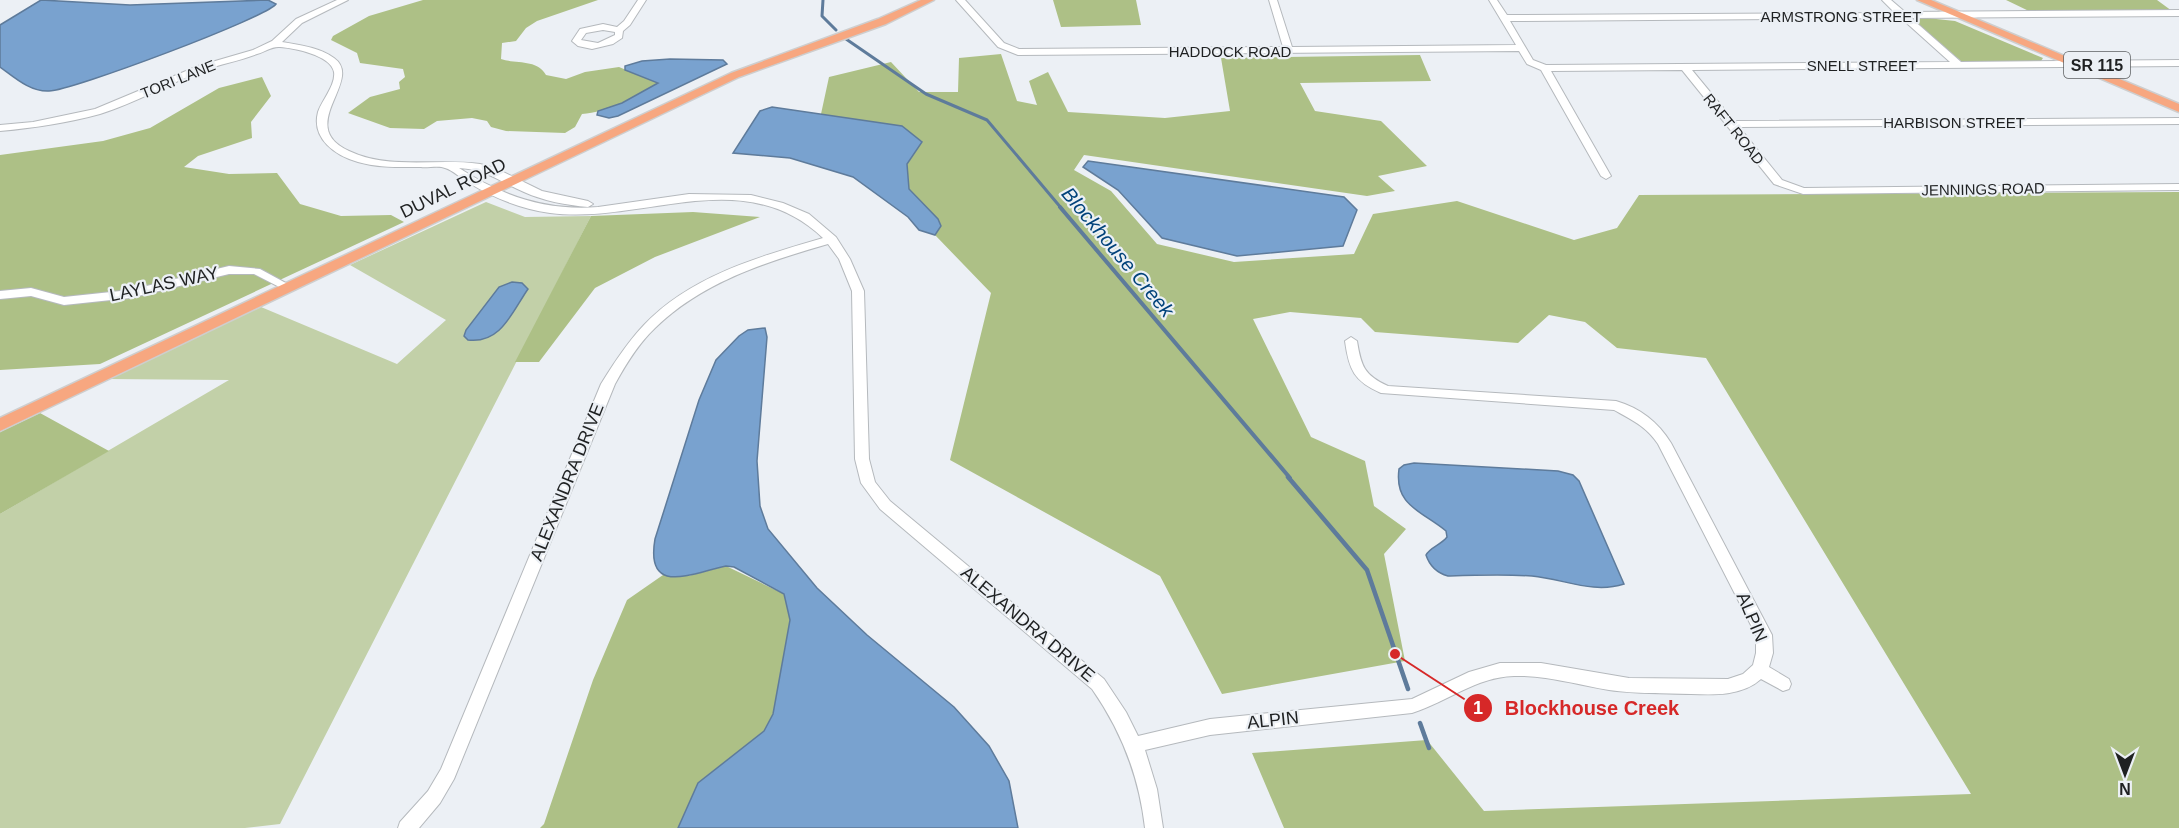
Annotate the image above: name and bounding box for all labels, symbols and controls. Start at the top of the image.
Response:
street label: ARMSTRONG STREET [1761,8,1921,25]
street label: HADDOCK ROAD [1169,43,1291,60]
road number: SR 115 [2064,52,2130,78]
street label: TORI LANE [138,56,218,102]
street label: SNELL STREET [1807,57,1917,74]
street label: RAFT ROAD [1700,90,1768,168]
street label: HARBISON STREET [1883,114,2025,131]
street label: DUVAL ROAD [397,154,509,222]
street label: JENNINGS ROAD [1921,179,2045,199]
water label: Blockhouse Creek [1057,183,1179,322]
street label: LAYLAS WAY [108,263,220,305]
street label: ALEXANDRA DRIVE [526,400,608,564]
street label: ALEXANDRA DRIVE [957,562,1099,686]
street label: ALPIN [1733,589,1771,645]
callout: Blockhouse Creek [1463,689,1692,727]
text: Blockhouse Creek [1505,697,1680,719]
text: 1 [1473,698,1483,718]
street label: ALPIN [1246,707,1300,733]
north arrow [2095,744,2155,804]
text: N [2119,780,2131,797]

